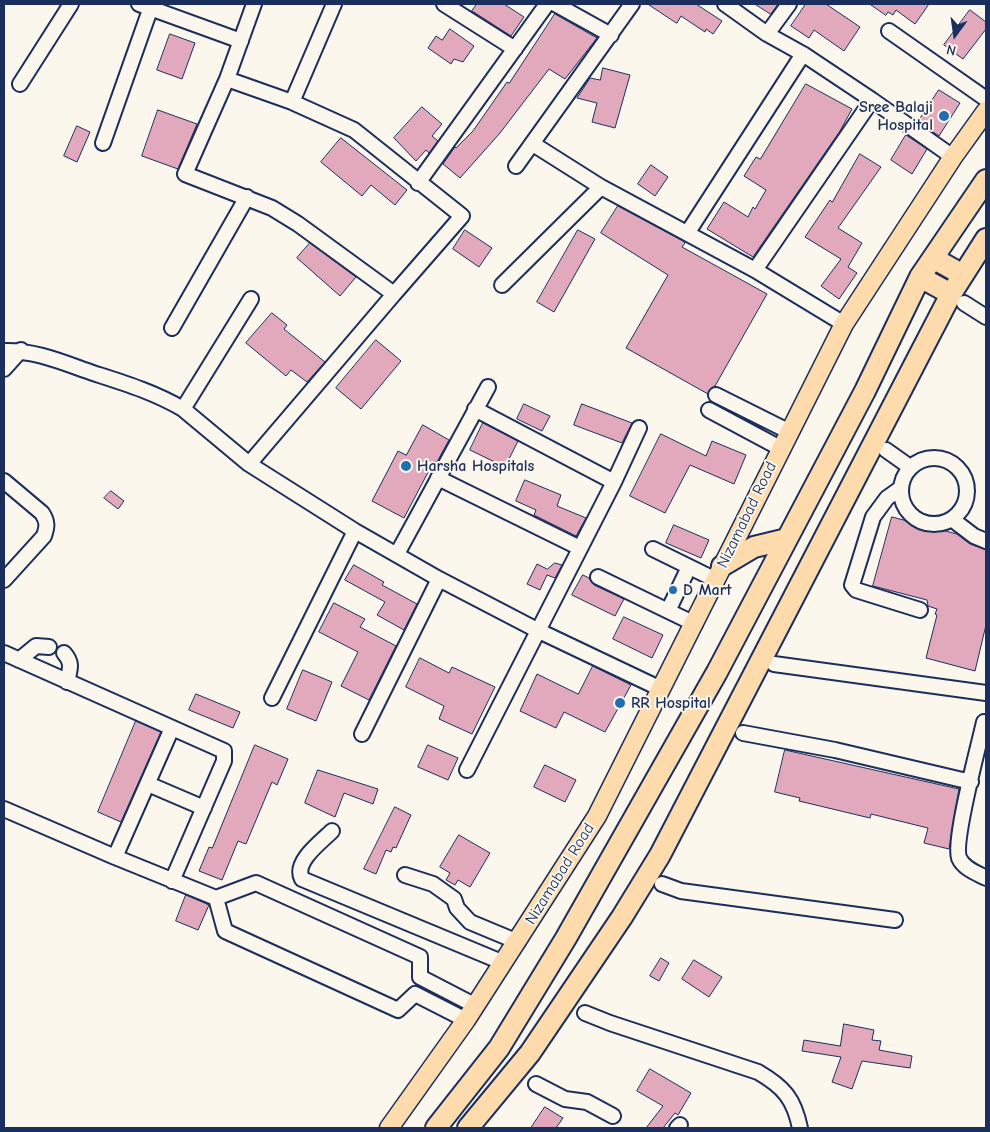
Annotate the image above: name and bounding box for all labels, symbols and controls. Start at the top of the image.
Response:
north arrow [930,10,980,60]
text: N [945,41,958,59]
place label: Sree Balaji Hospital [859,97,933,135]
marker: Sree Balaji Hospital [937,109,951,123]
place label: Harsha Hospitals [417,456,534,476]
marker: Harsha Hospitals [399,459,413,473]
street label: Nizamabad Road [713,459,781,571]
place label: D Mart [683,580,731,600]
marker: D Mart [667,584,679,596]
place label: RR Hospital [631,693,711,713]
marker: RR Hospital [613,696,627,710]
street label: Nizamabad Road [521,820,599,928]

